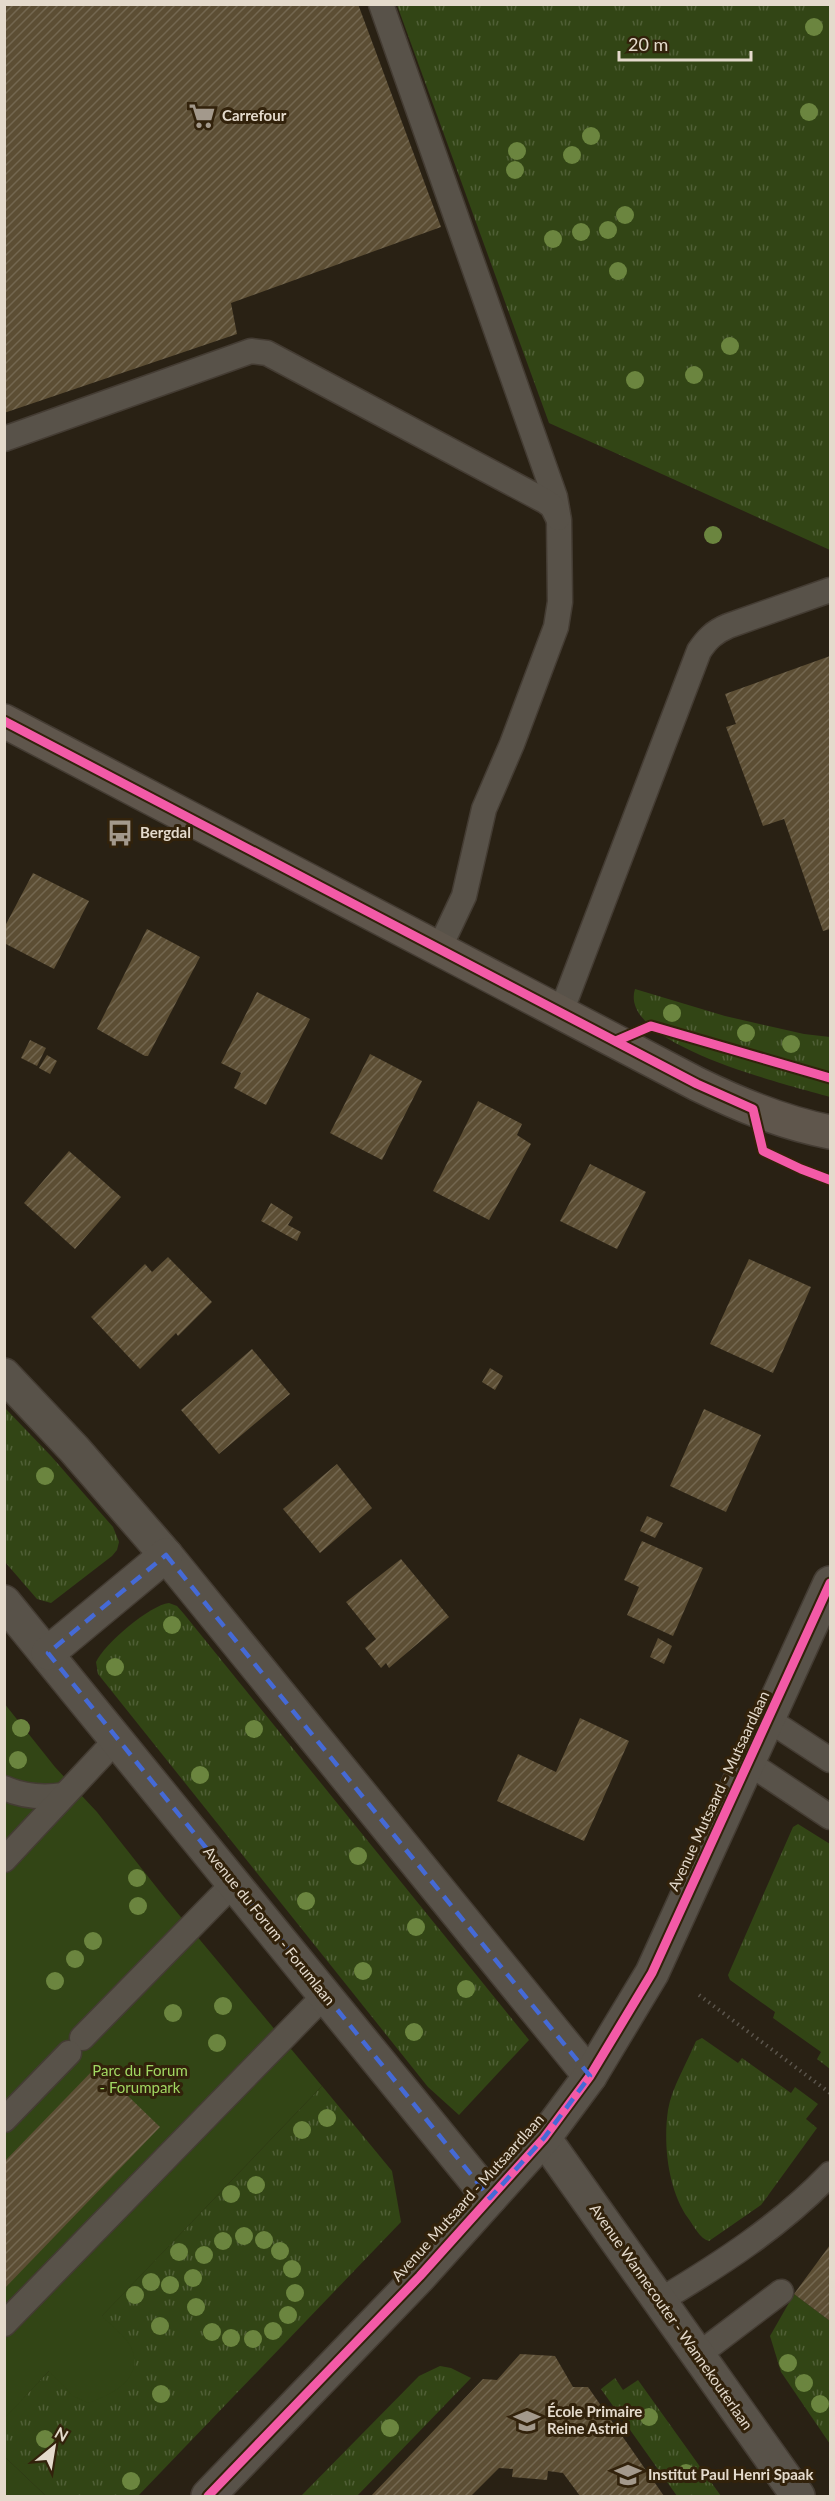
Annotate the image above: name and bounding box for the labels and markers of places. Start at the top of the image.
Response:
supermarket icon: Carrefour [187,101,217,131]
place label: Carrefour [222,106,287,124]
bus stop icon: Bergdal [105,818,135,848]
place label: Bergdal [140,823,191,841]
place label: École Primaire Reine Astrid [547,2402,642,2437]
school or university icon: École Primaire Reine Astrid [512,2406,542,2436]
school or university icon: Institut Paul Henri Spaak [613,2460,643,2490]
place label: Institut Paul Henri Spaak [648,2465,814,2483]

